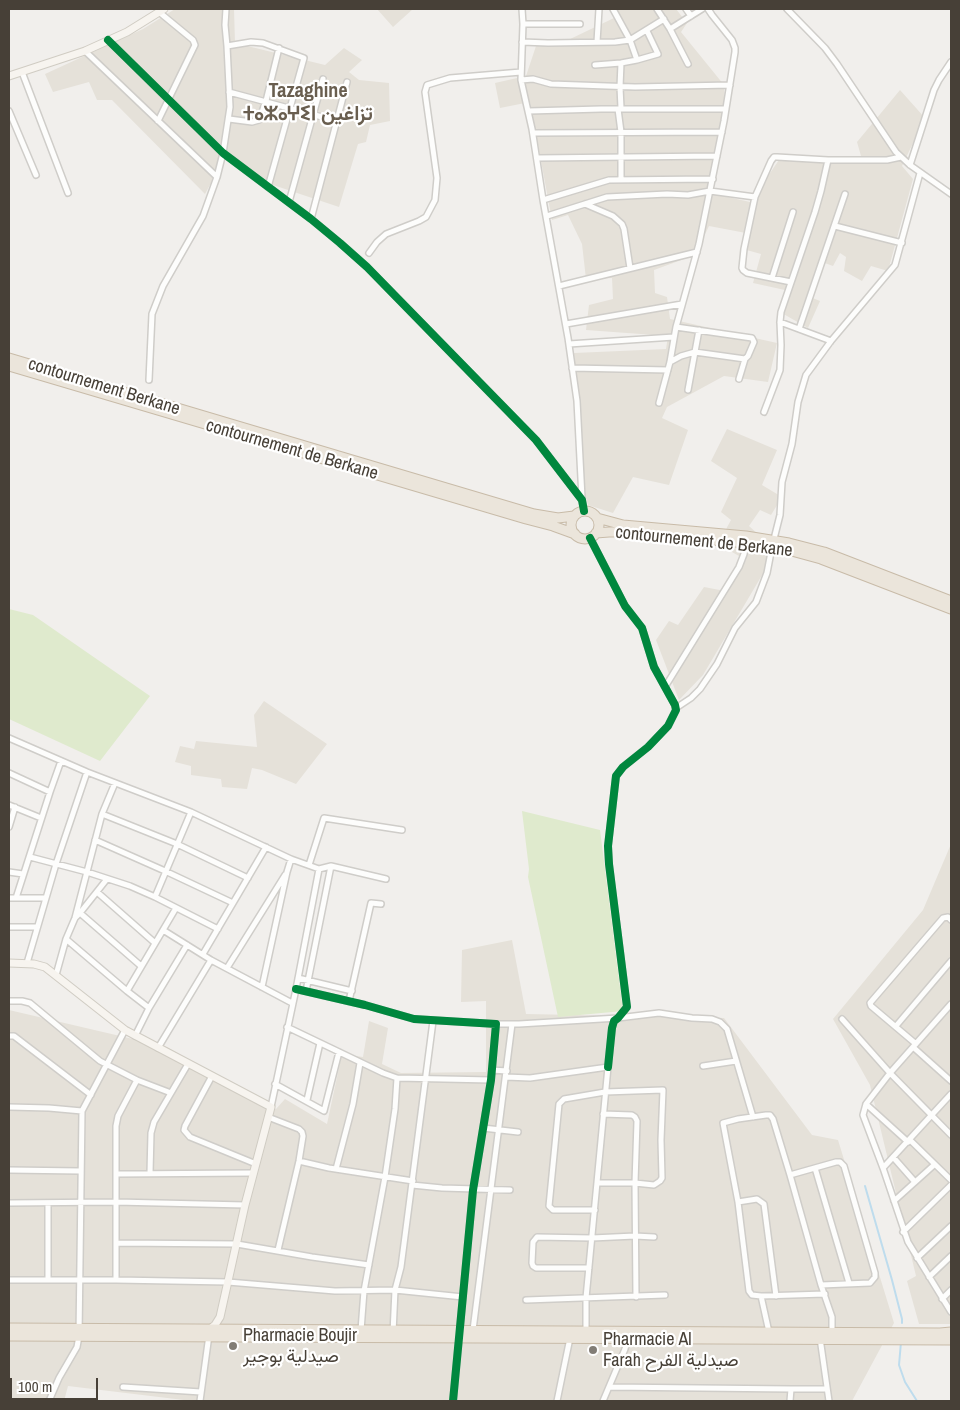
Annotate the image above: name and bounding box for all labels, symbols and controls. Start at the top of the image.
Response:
district label: Tazaghine ⵜⴰⵣⴰⵖⵉⵏ تزاغين [243,80,373,127]
street label: contournement Berkane [26,354,182,420]
street label: contournement de Berkane [203,415,381,485]
street label: contournement de Berkane [614,522,794,562]
place label: Pharmacie Boujir صيدلية بوجير [243,1325,357,1368]
place label: Pharmacie Al Farah صيدلية الفرح [603,1329,739,1372]
marker: Pharmacie Boujir صيدلية بوجير [227,1340,239,1352]
marker: Pharmacie Al Farah صيدلية الفرح [587,1344,599,1356]
scale bar [12,1368,100,1400]
text: 100 m [18,1376,52,1397]

